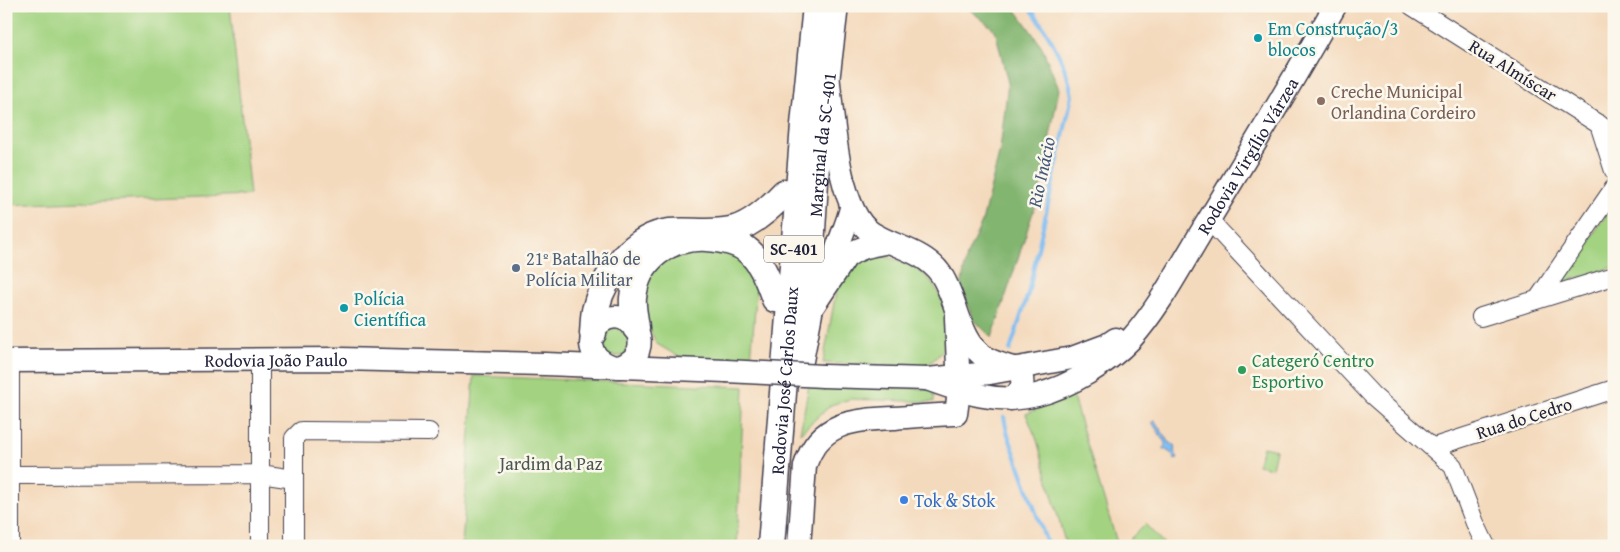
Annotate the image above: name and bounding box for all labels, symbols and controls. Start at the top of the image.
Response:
place label: Em Construção/3 blocos [1268,15,1398,63]
marker: Em Construção/3 blocos [1252,32,1264,44]
street label: Rua Almíscar [1464,32,1563,108]
street label: Marginal da SC-401 [801,71,842,218]
street label: Rodovia Virgílio Várzea [1190,72,1305,239]
place label: Creche Municipal Orlandina Cordeiro [1331,78,1476,126]
marker: Creche Municipal Orlandina Cordeiro [1315,95,1327,107]
water label: Rio Inácio [1020,134,1062,211]
road number: SC-401 [764,235,824,262]
place label: 21º Batalhão de Polícia Militar [526,245,641,293]
marker: 21º Batalhão de Polícia Militar [510,262,522,274]
place label: Polícia Científica [354,285,427,333]
street label: Rodovia José Carlos Daux [763,285,805,475]
marker: Polícia Científica [338,302,350,314]
street label: Rodovia João Paulo [204,345,348,373]
place label: Categeró Centro Esportivo [1252,347,1374,395]
marker: Categeró Centro Esportivo [1236,364,1248,376]
street label: Rua do Cedro [1473,390,1575,446]
park label: Jardim da Paz [498,450,603,477]
place label: Tok & Stok [914,487,996,514]
marker: Tok & Stok [898,494,910,506]

